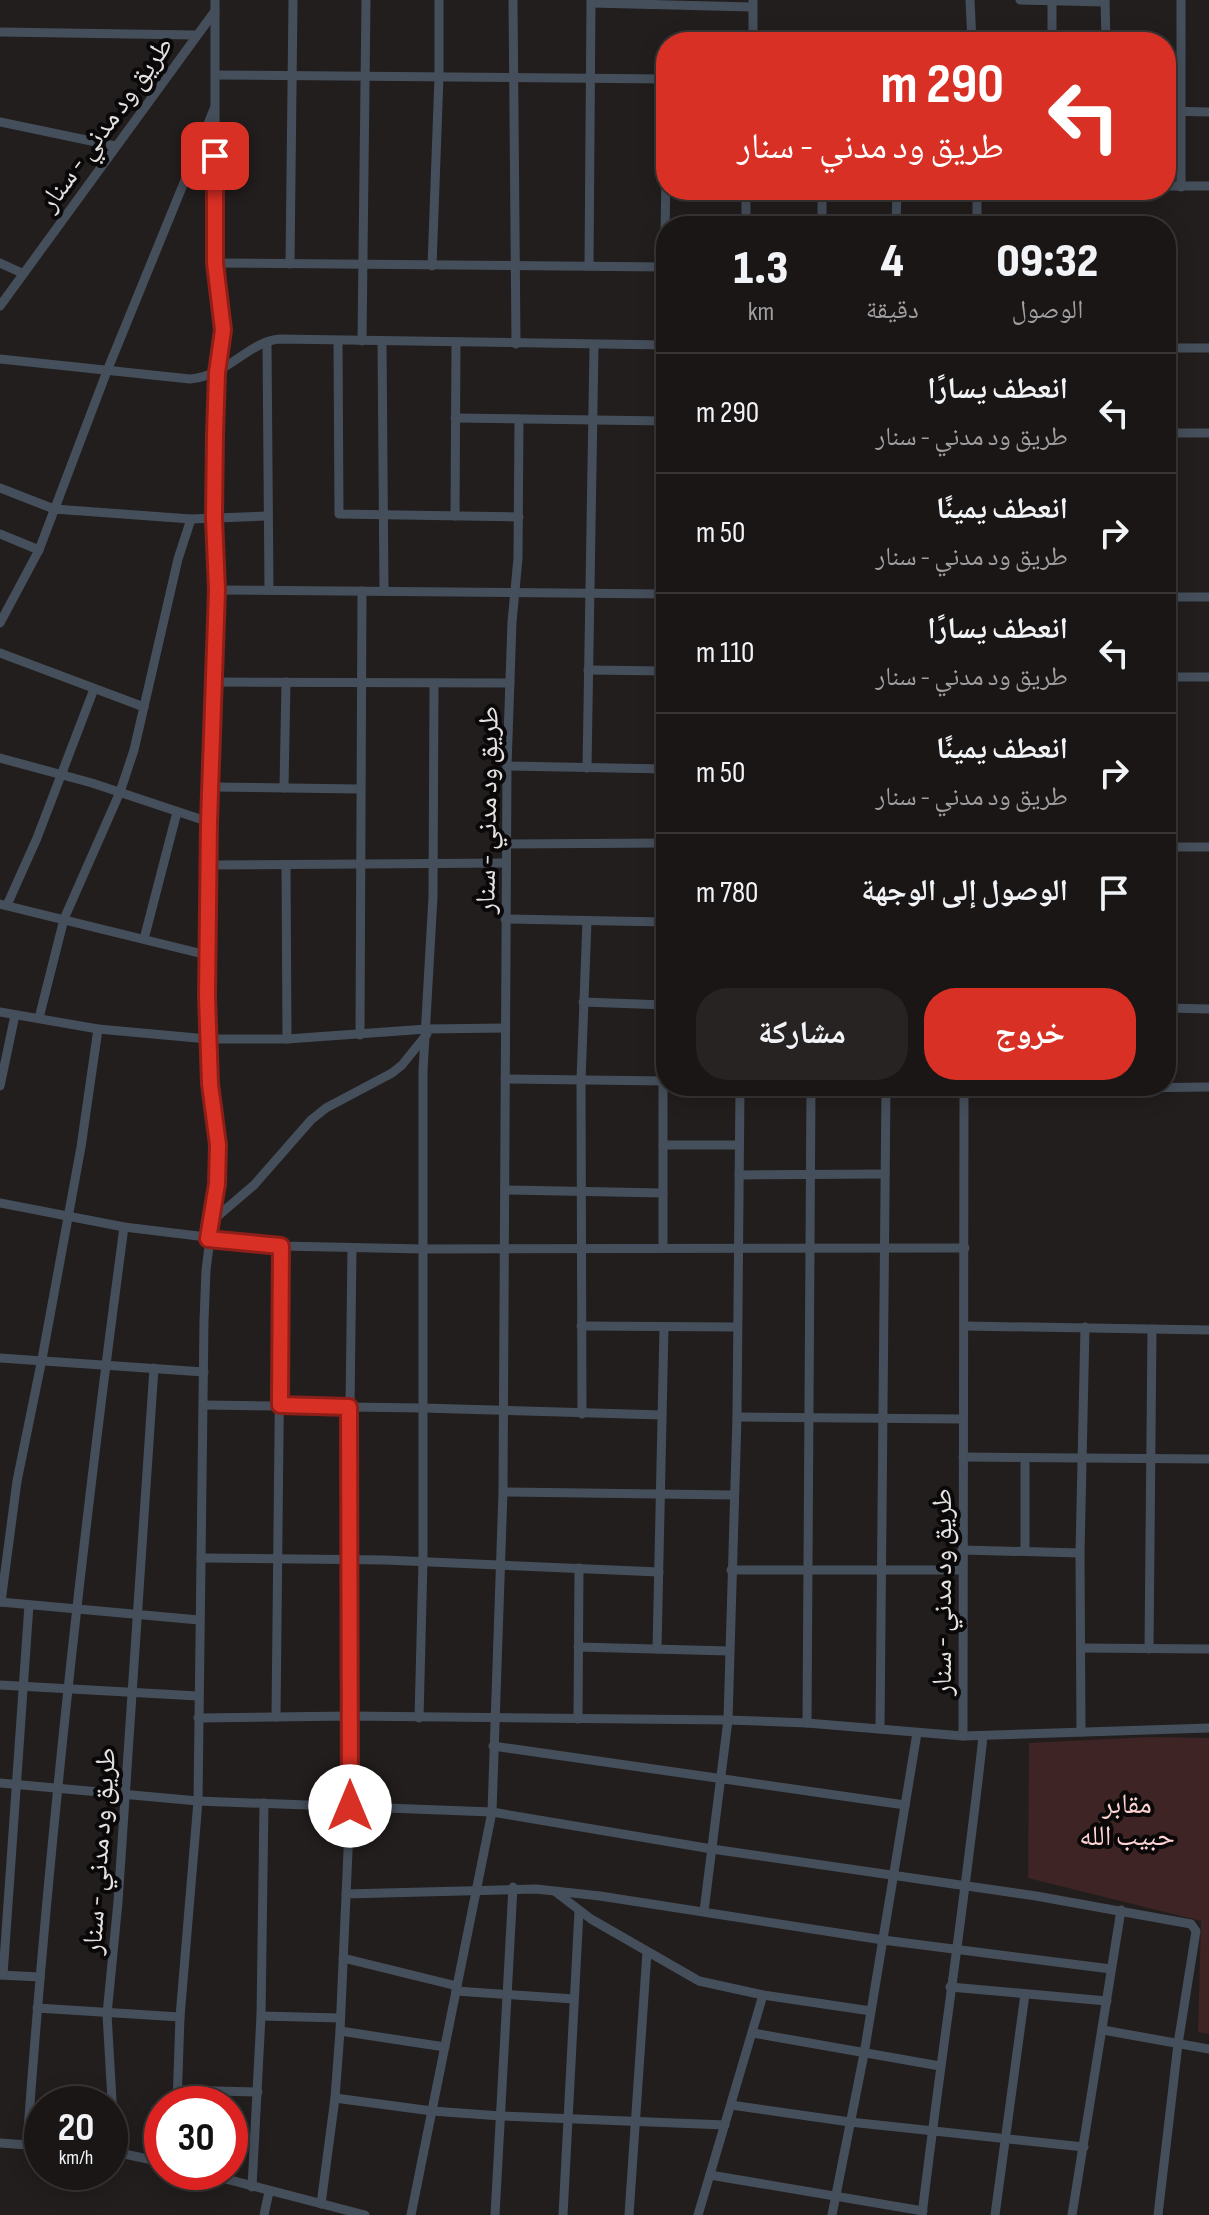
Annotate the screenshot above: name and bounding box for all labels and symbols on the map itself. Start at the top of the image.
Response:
street label: طريق ود مدني - سنار [31,30,185,221]
pin [181,122,249,190]
street label: طريق ود مدني - سنار [469,706,511,915]
street label: طريق ود مدني - سنار [926,1488,964,1697]
street label: طريق ود مدني - سنار [76,1746,128,1957]
position arrow [308,1764,392,1848]
park label: مقابر حبيب الله [1079,1788,1175,1853]
speed limit sign: 30 [144,2086,248,2190]

